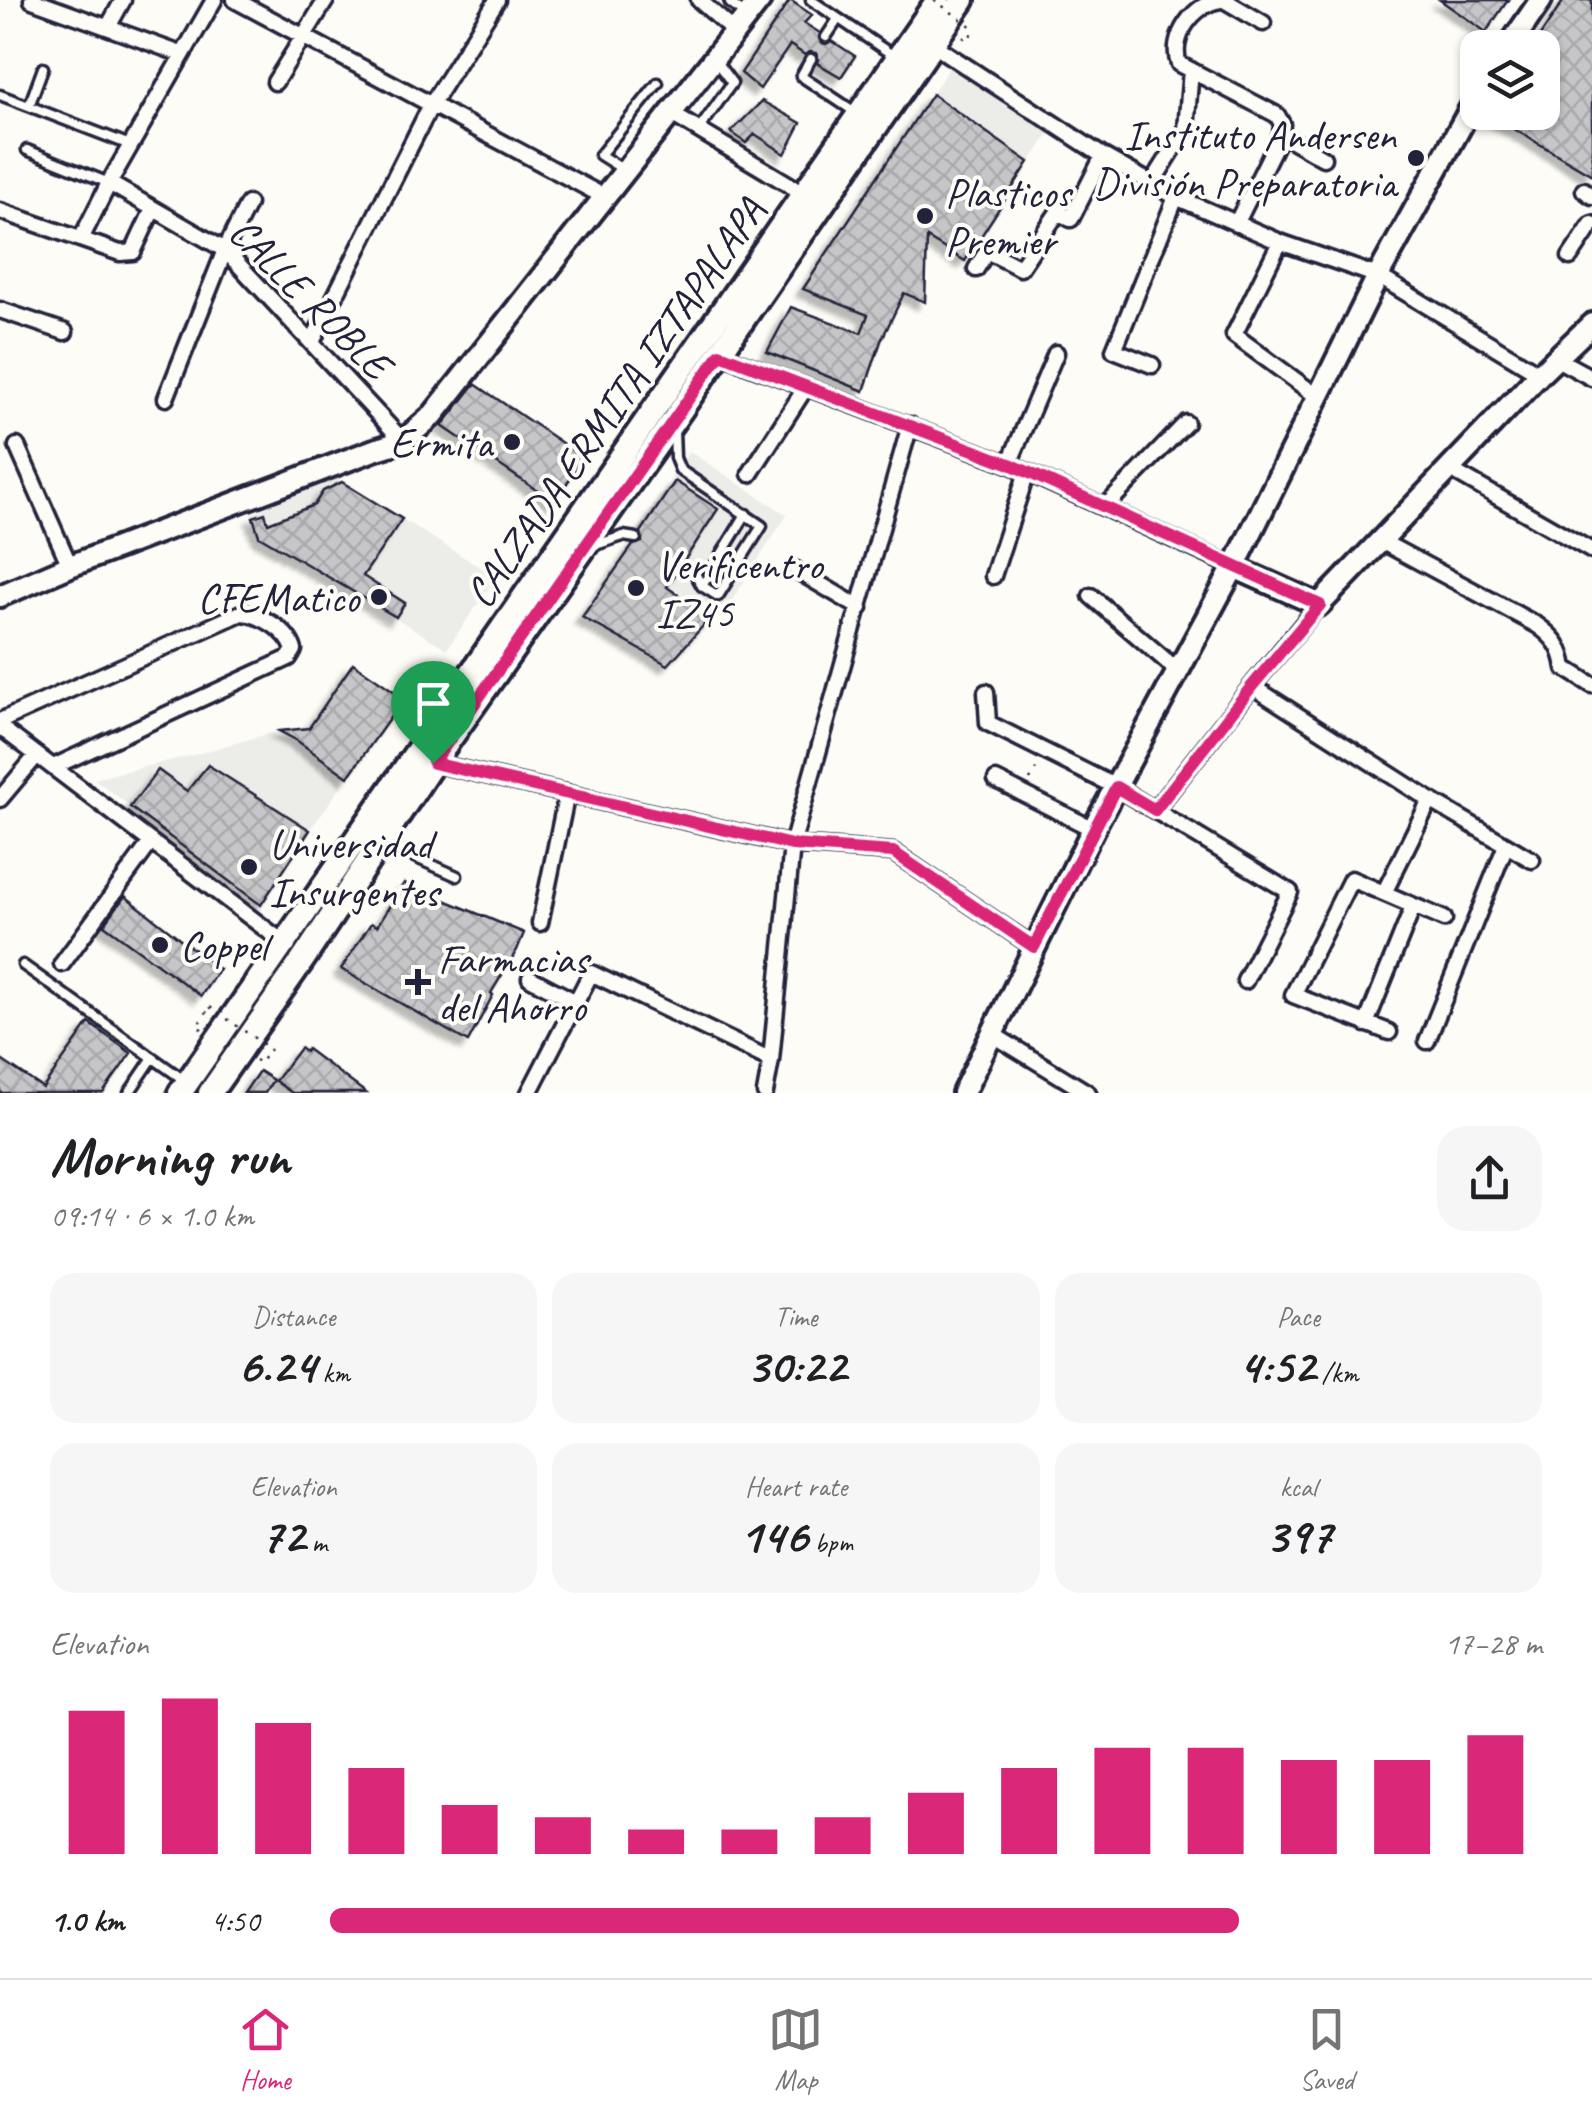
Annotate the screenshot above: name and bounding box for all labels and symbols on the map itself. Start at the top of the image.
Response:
place label: Instituto Andersen División Preparatoria [1093,109,1400,210]
marker: Instituto Andersen División Preparatoria [1405,147,1427,169]
place label: Plasticos Premier [945,167,1074,268]
street label: CALZADA ERMITA IZTAPALAPA [453,187,777,618]
marker: Plasticos Premier [914,205,936,227]
street label: CALLE ROBLE [218,206,406,394]
place label: Ermita [390,417,495,470]
marker: Ermita [501,431,523,453]
place label: Verificentro IZ45 [656,539,825,640]
place label: CFEMatico [197,572,361,625]
marker: Verificentro IZ45 [625,577,647,599]
marker: CFEMatico [368,586,390,608]
pin [391,661,476,764]
place label: Universidad Insurgentes [269,818,442,919]
marker: Universidad Insurgentes [238,856,260,878]
place label: Coppel [180,920,274,973]
place label: Farmacias del Ahorro [438,933,592,1034]
marker: Coppel [149,934,171,956]
marker: Farmacias del Ahorro [407,971,429,993]

